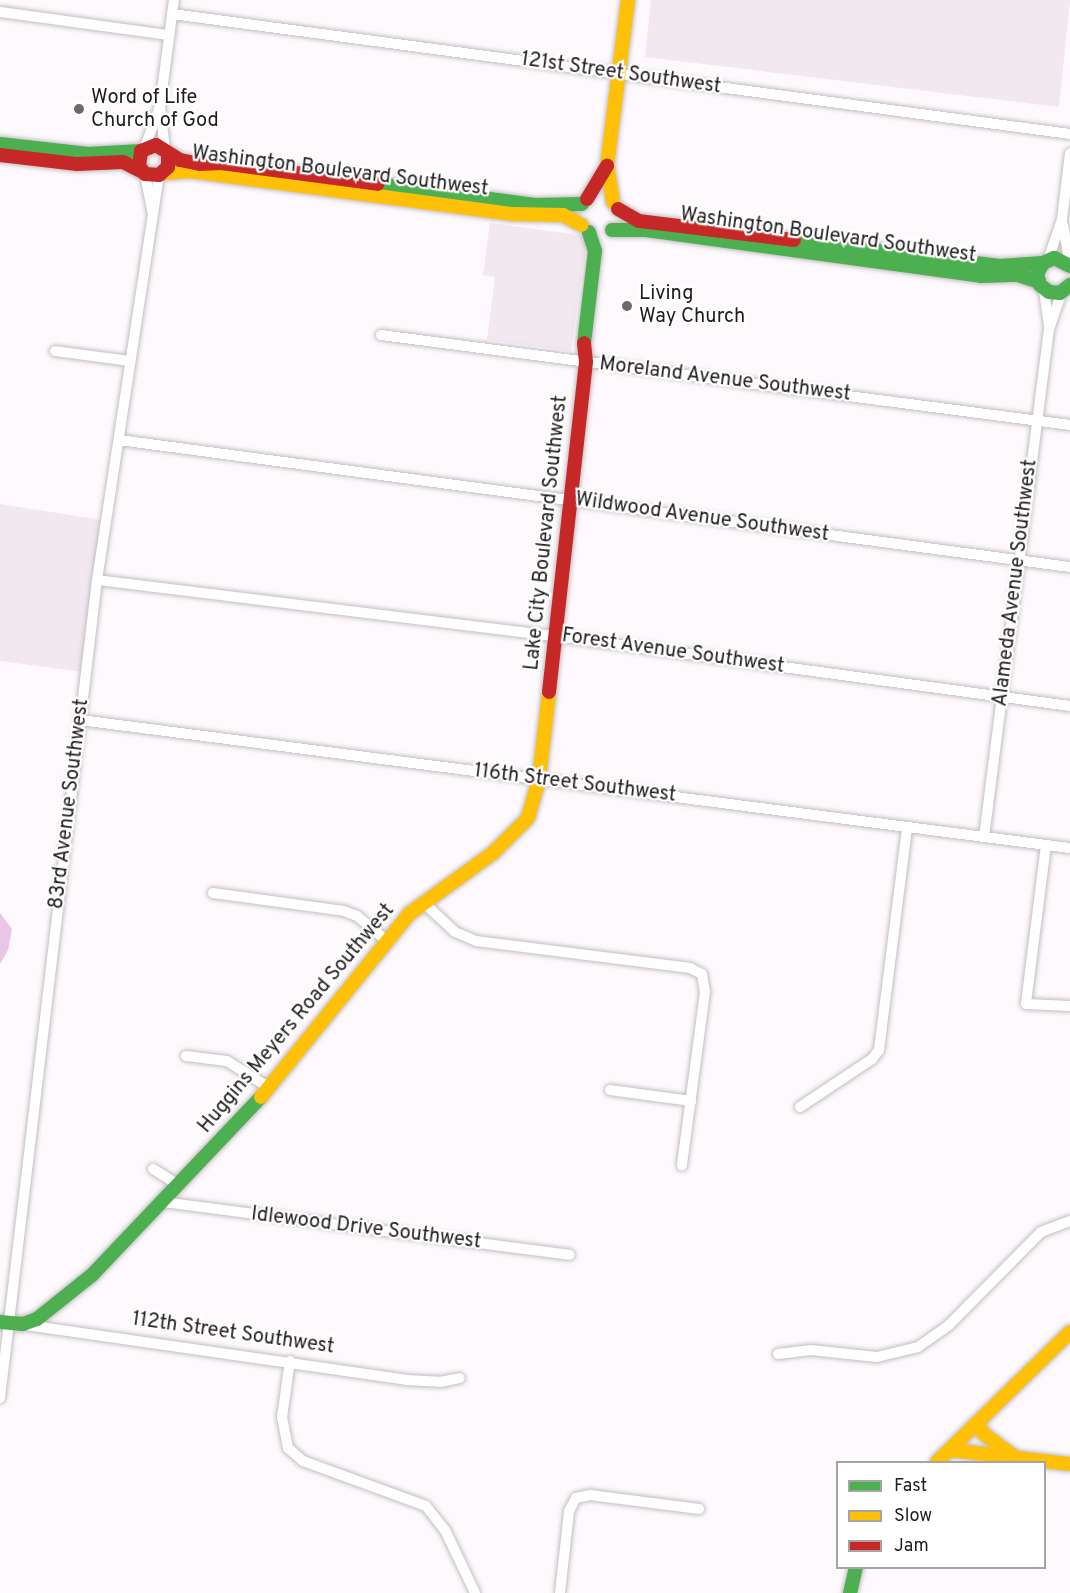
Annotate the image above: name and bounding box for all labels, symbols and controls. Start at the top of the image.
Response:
street label: 121st Street Southwest [520,48,722,100]
place label: Word of Life Church of God [91,86,219,133]
marker: Word of Life Church of God [72,102,86,116]
street label: Washington Boulevard Southwest [190,142,490,202]
street label: Washington Boulevard Southwest [679,203,977,269]
place label: Living Way Church [639,282,745,329]
marker: Living Way Church [620,299,634,313]
street label: Moreland Avenue Southwest [598,353,852,407]
street label: Lake City Boulevard Southwest [521,394,573,672]
street label: Alameda Avenue Southwest [989,458,1043,708]
street label: Wildwood Avenue Southwest [573,488,831,548]
street label: Forest Avenue Southwest [560,624,786,680]
street label: 83rd Avenue Southwest [45,697,95,911]
street label: 116th Street Southwest [473,760,677,808]
street label: Huggins Meyers Road Southwest [194,899,400,1139]
street label: Idlewood Drive Southwest [250,1203,482,1255]
street label: 112th Street Southwest [130,1308,336,1360]
legend [836,1461,1046,1569]
text: Fast [894,1475,927,1498]
text: Slow [894,1505,932,1528]
text: Jam [894,1535,929,1558]

